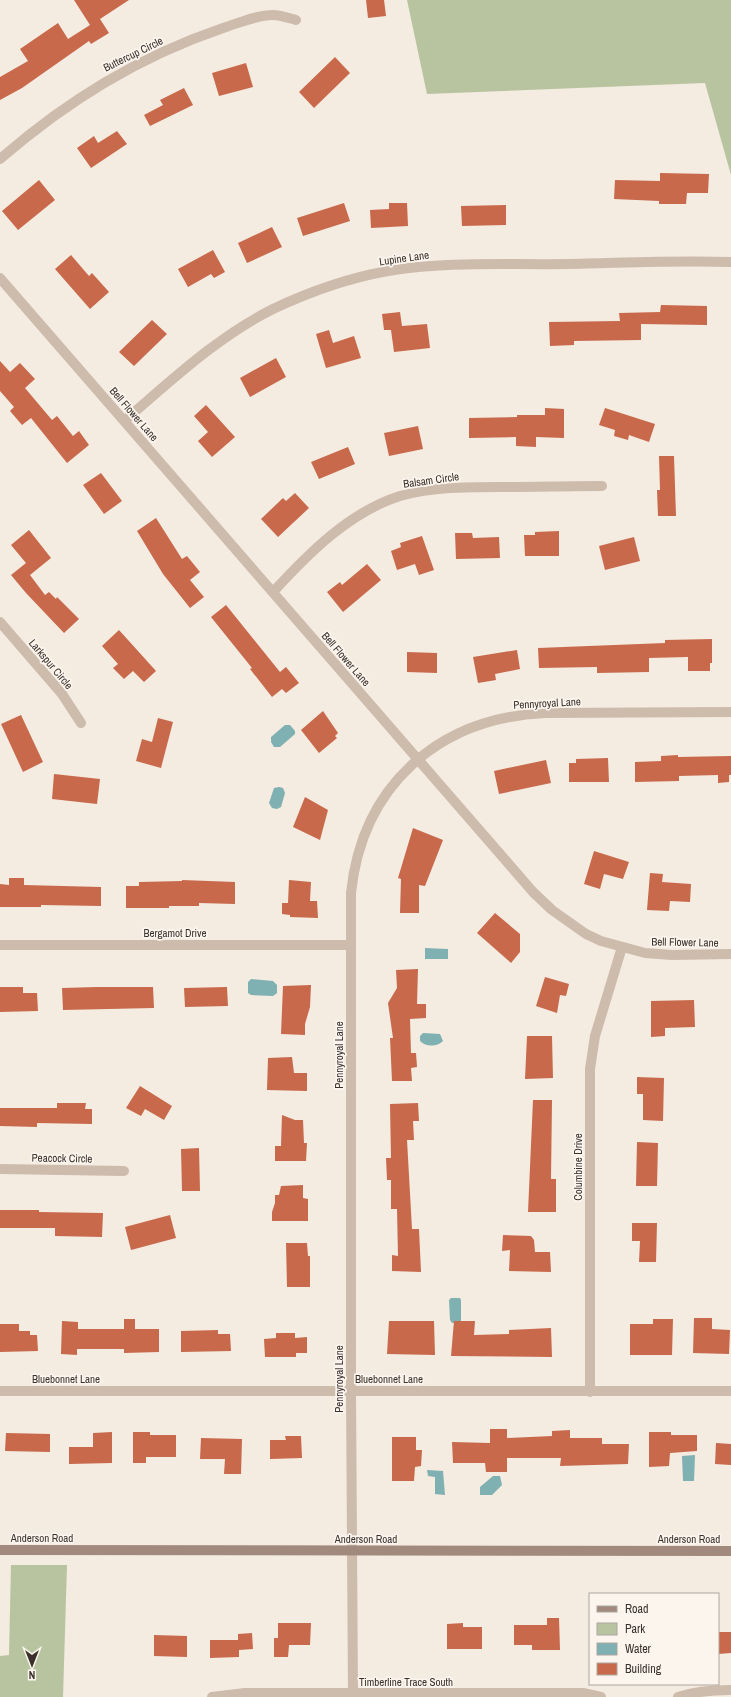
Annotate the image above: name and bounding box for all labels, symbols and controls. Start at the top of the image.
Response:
street label: Buttercup Circle [101,34,165,74]
street label: Lupine Lane [378,248,430,268]
street label: Bell Flower Lane [107,384,161,444]
street label: Balsam Circle [402,469,460,491]
street label: Bell Flower Lane [319,629,373,689]
street label: Larkspur Circle [26,636,76,692]
street label: Pennyroyal Lane [513,694,581,712]
street label: Bergamot Drive [143,926,207,940]
street label: Bell Flower Lane [651,934,719,950]
street label: Pennyroyal Lane [332,1021,346,1089]
street label: Columbine Drive [571,1133,585,1201]
street label: Peacock Circle [32,1150,92,1166]
street label: Pennyroyal Lane [332,1345,346,1413]
street label: Bluebonnet Lane [32,1372,100,1386]
street label: Bluebonnet Lane [355,1372,423,1386]
street label: Anderson Road [10,1531,73,1545]
street label: Anderson Road [334,1532,397,1546]
street label: Anderson Road [657,1532,720,1546]
legend [589,1593,719,1685]
text: Road [625,1601,649,1617]
text: Park [625,1621,645,1637]
text: Water [625,1641,652,1657]
north arrow [12,1645,52,1685]
text: Building [625,1661,662,1677]
text: N [29,1668,35,1682]
street label: Timberline Trace South [359,1675,453,1689]

